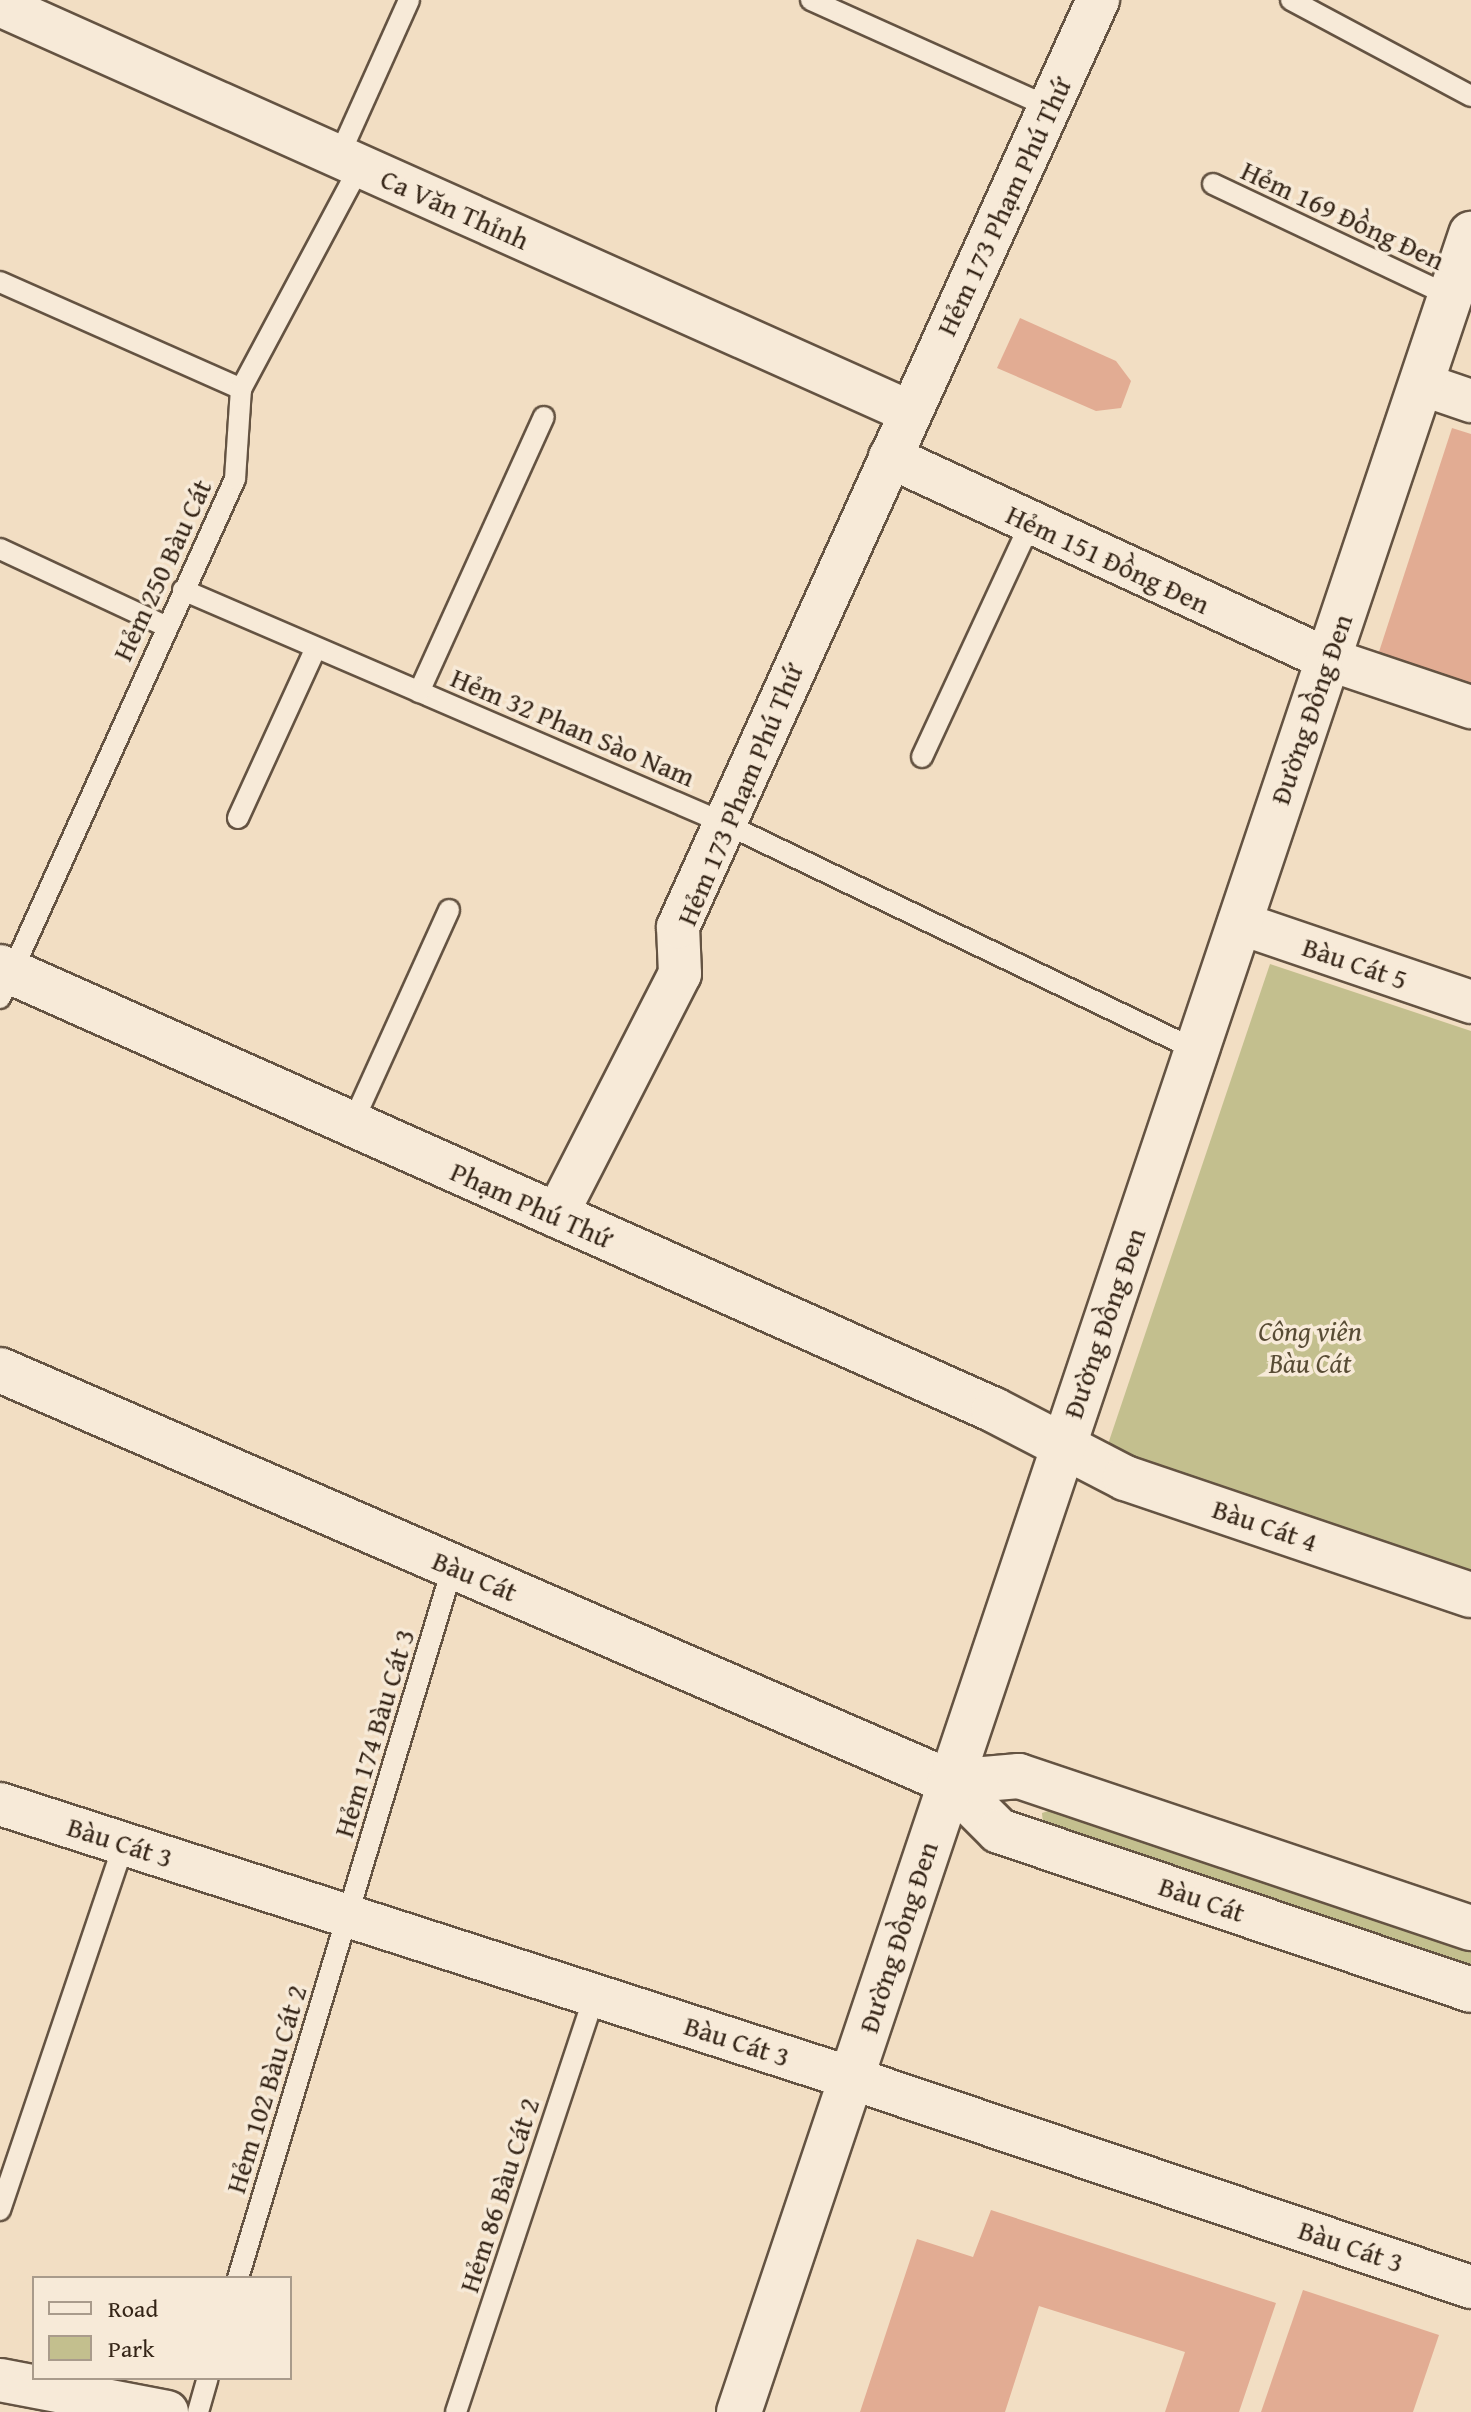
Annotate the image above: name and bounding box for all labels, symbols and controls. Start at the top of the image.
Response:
street label: Hẻm 173 Phạm Phú Thứ [929,71,1079,341]
street label: Hẻm 169 Đồng Đen [1236,153,1450,277]
street label: Ca Văn Thỉnh [376,161,534,257]
street label: Hẻm 250 Bàu Cát [105,474,219,666]
street label: Hẻm 151 Đồng Đen [1001,497,1215,621]
street label: Đường Đồng Đen [1263,609,1359,809]
street label: Hẻm 173 Phạm Phú Thứ [670,658,810,930]
street label: Hẻm 32 Phan Sào Nam [446,660,700,794]
street label: Bàu Cát 5 [1298,929,1412,997]
street label: Phạm Phú Thứ [446,1154,618,1256]
street label: Đường Đồng Đen [1056,1223,1152,1423]
park label: Công viên Bàu Cát [1258,1314,1362,1380]
street label: Bàu Cát 4 [1208,1491,1322,1559]
street label: Bàu Cát [428,1543,522,1609]
street label: Hẻm 174 Bàu Cát 3 [326,1625,422,1841]
street label: Bàu Cát 3 [63,1809,177,1875]
street label: Đường Đồng Đen [851,1837,945,2037]
street label: Bàu Cát [1155,1869,1249,1929]
street label: Hẻm 102 Bàu Cát 2 [218,1981,314,2197]
street label: Bàu Cát 3 [680,2008,794,2074]
street label: Hẻm 86 Bàu Cát 2 [452,2094,546,2296]
street label: Bàu Cát 3 [1294,2212,1408,2280]
legend [32,2276,292,2380]
text: Road [108,2291,158,2326]
text: Park [108,2331,154,2366]

